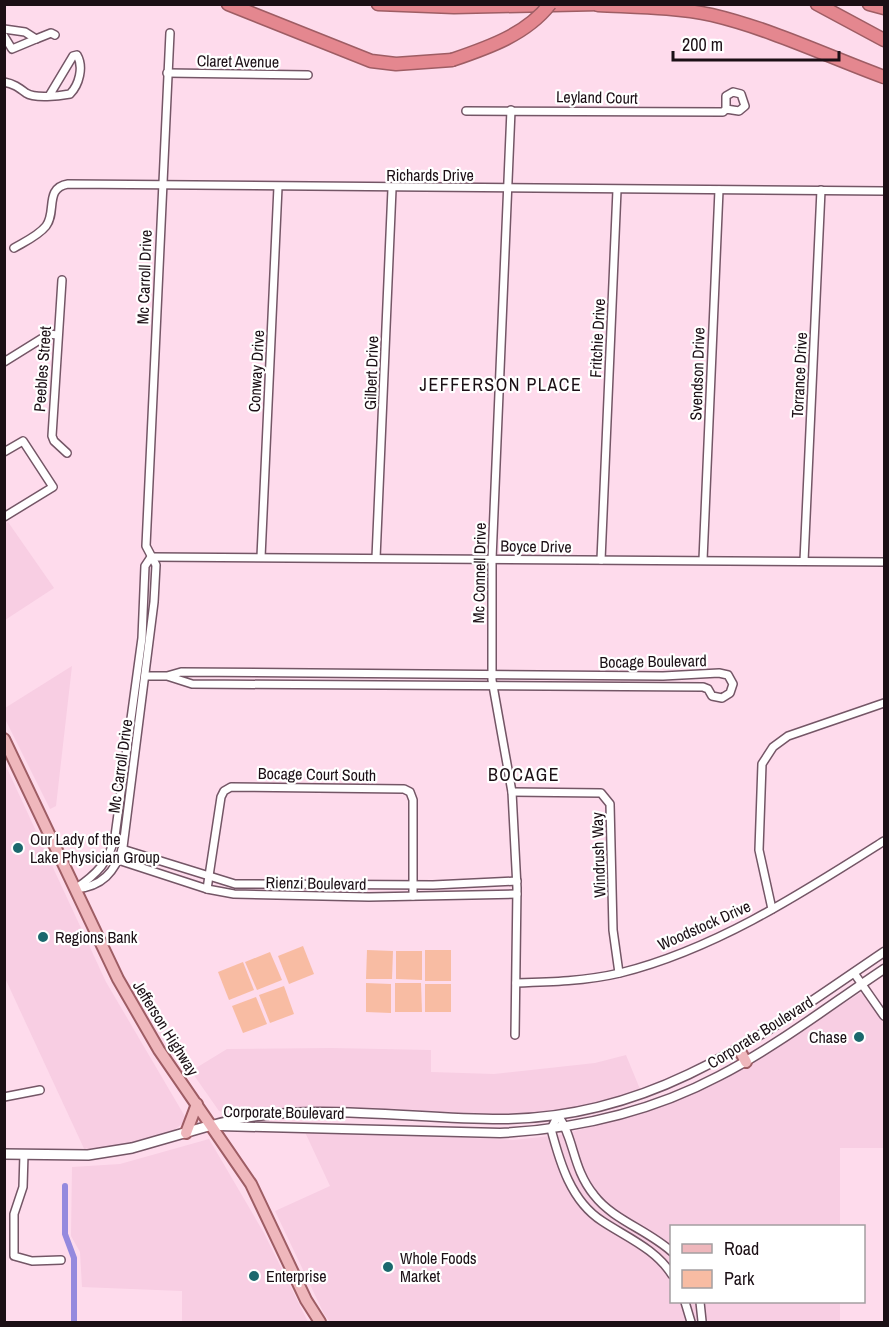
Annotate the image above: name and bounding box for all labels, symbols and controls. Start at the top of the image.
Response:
scale bar [673,24,840,62]
text: 200 m [682,32,723,57]
street label: Claret Avenue [197,49,279,73]
street label: Leyland Court [556,85,638,109]
street label: Richards Drive [386,164,474,186]
street label: Mc Carroll Drive [131,229,157,325]
street label: Fritchie Drive [584,298,610,378]
street label: Peebles Street [28,325,56,413]
street label: Svendson Drive [684,327,710,421]
street label: Conway Drive [243,329,269,413]
street label: Torrance Drive [786,331,812,419]
street label: Gilbert Drive [359,335,383,411]
district label: JEFFERSON PLACE [420,372,582,397]
street label: Mc Connell Drive [467,523,491,623]
street label: Boyce Drive [500,534,572,558]
street label: Bocage Boulevard [599,649,707,673]
street label: Mc Carroll Drive [103,718,137,814]
street label: Bocage Court South [258,762,376,786]
district label: BOCAGE [488,762,560,787]
street label: Windrush Way [585,811,610,898]
place label: Our Lady of the Lake Physician Group [30,828,160,868]
marker: Our Lady of the Lake Physician Group [11,841,25,855]
street label: Rienzi Boulevard [265,871,367,895]
street label: Woodstock Drive [654,895,754,955]
place label: Regions Bank [55,926,138,948]
marker: Regions Bank [36,930,50,944]
street label: Jefferson Highway [128,976,204,1080]
street label: Corporate Boulevard [703,991,817,1073]
place label: Chase [809,1026,847,1048]
marker: Chase [852,1030,866,1044]
street label: Corporate Boulevard [223,1100,345,1124]
legend [670,1225,865,1303]
text: Road [724,1236,759,1261]
place label: Whole Foods Market [400,1247,477,1287]
marker: Whole Foods Market [381,1260,395,1274]
place label: Enterprise [266,1265,327,1287]
text: Park [724,1266,755,1291]
marker: Enterprise [247,1269,261,1283]

